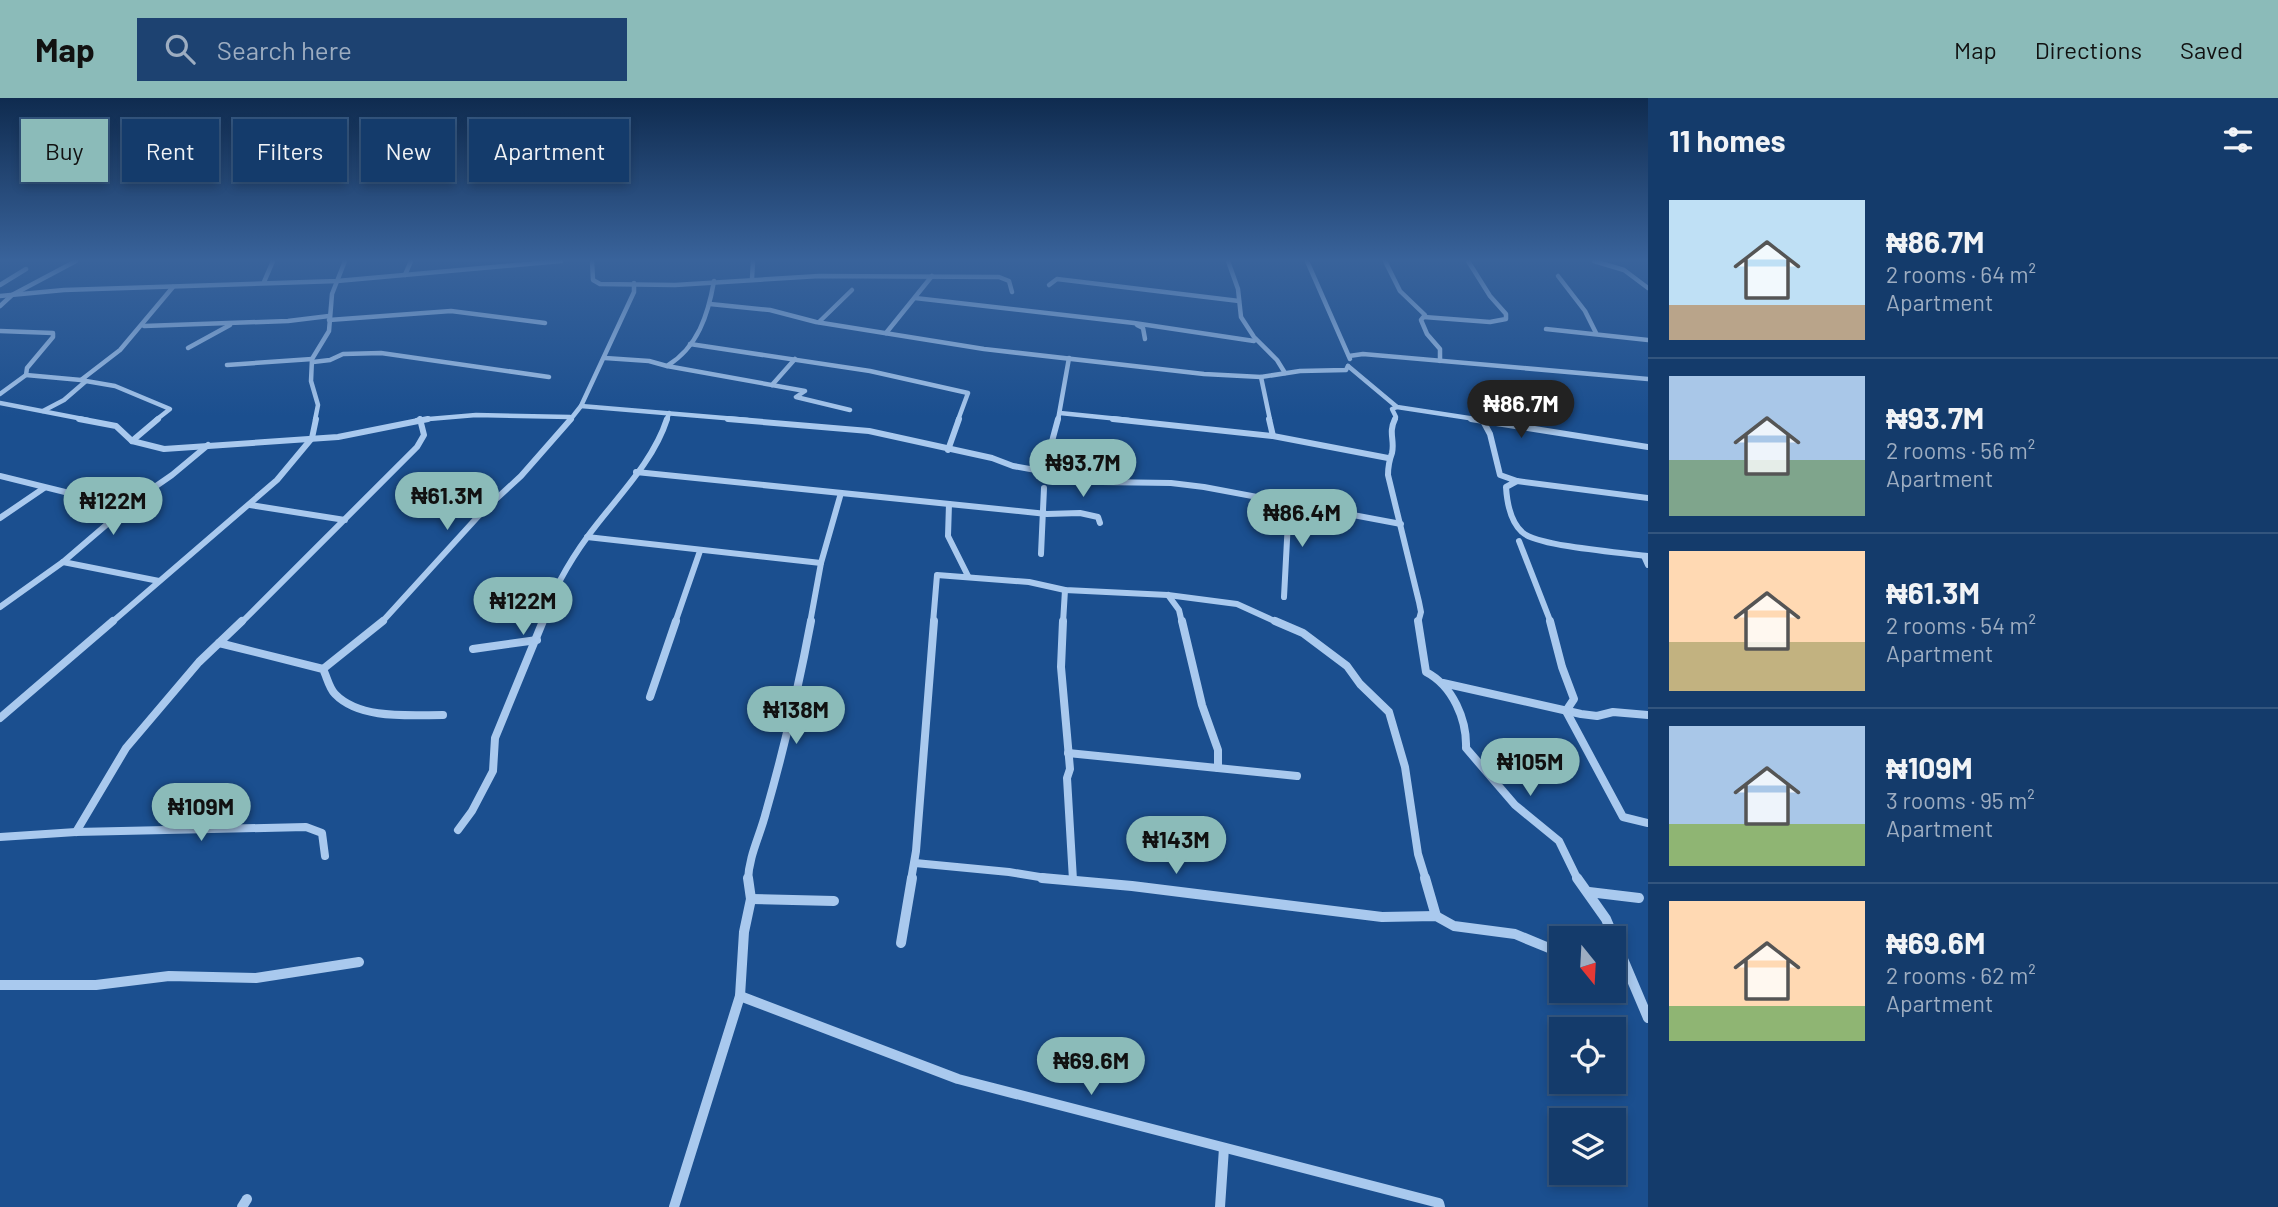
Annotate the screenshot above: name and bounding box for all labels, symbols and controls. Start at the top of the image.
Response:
search box [137,18,627,81]
text: Map [35,29,95,69]
icon: search [161,30,199,68]
text: Search here [217,34,352,65]
text: Map [1954,35,1997,64]
text: Directions [2035,35,2142,64]
text: Saved [2180,35,2243,64]
chip: Buy [21,119,108,182]
chip: Rent [122,119,219,182]
chip: Filters [233,119,347,182]
chip: New [361,119,455,182]
chip: Apartment [469,119,629,182]
icon: filters [2219,121,2257,159]
text: 11 homes [1669,122,1786,158]
text: ₦86.7M [1886,223,1984,259]
icon: home [1725,228,1809,312]
text: 2 rooms · 64 m² [1886,260,2036,288]
text: Apartment [1886,288,1993,316]
pin: ₦86.7M [1464,380,1578,440]
text: ₦86.7M [1483,389,1559,417]
text: ₦93.7M [1886,399,1984,435]
icon: home [1725,404,1809,488]
text: 2 rooms · 56 m² [1886,436,2035,464]
pin: ₦93.7M [1026,440,1140,499]
text: ₦93.7M [1045,448,1121,476]
text: Apartment [1886,464,1993,492]
pin: ₦61.3M [390,472,504,532]
pin: ₦122M [64,478,162,537]
text: ₦61.3M [411,481,483,509]
text: ₦122M [80,486,146,514]
pin: ₦86.4M [1245,490,1359,549]
text: ₦86.4M [1263,498,1341,526]
text: ₦61.3M [1886,574,1980,610]
pin: ₦122M [474,578,572,637]
icon: home [1725,579,1809,663]
text: ₦122M [490,586,556,614]
text: 2 rooms · 54 m² [1886,611,2036,639]
text: Apartment [1886,639,1993,667]
pin: ₦138M [747,686,845,746]
text: ₦138M [763,695,829,723]
pin: ₦105M [1481,738,1579,798]
text: ₦105M [1497,747,1563,775]
text: ₦109M [1886,749,1973,785]
icon: home [1725,754,1809,838]
pin: ₦109M [152,784,250,843]
text: 3 rooms · 95 m² [1886,786,2035,814]
text: ₦109M [168,792,234,820]
text: Apartment [1886,814,1993,842]
pin: ₦143M [1127,816,1225,876]
text: ₦143M [1142,825,1210,853]
text: ₦69.6M [1886,924,1985,960]
north arrow [1549,926,1626,1003]
map controls [1549,926,1626,1185]
icon: home [1725,929,1809,1013]
text: 2 rooms · 62 m² [1886,961,2036,989]
text: Apartment [1886,989,1993,1017]
button: locate [1549,1017,1626,1094]
pin: ₦69.6M [1034,1038,1148,1097]
text: ₦69.6M [1053,1046,1129,1074]
button: layers [1549,1108,1626,1185]

